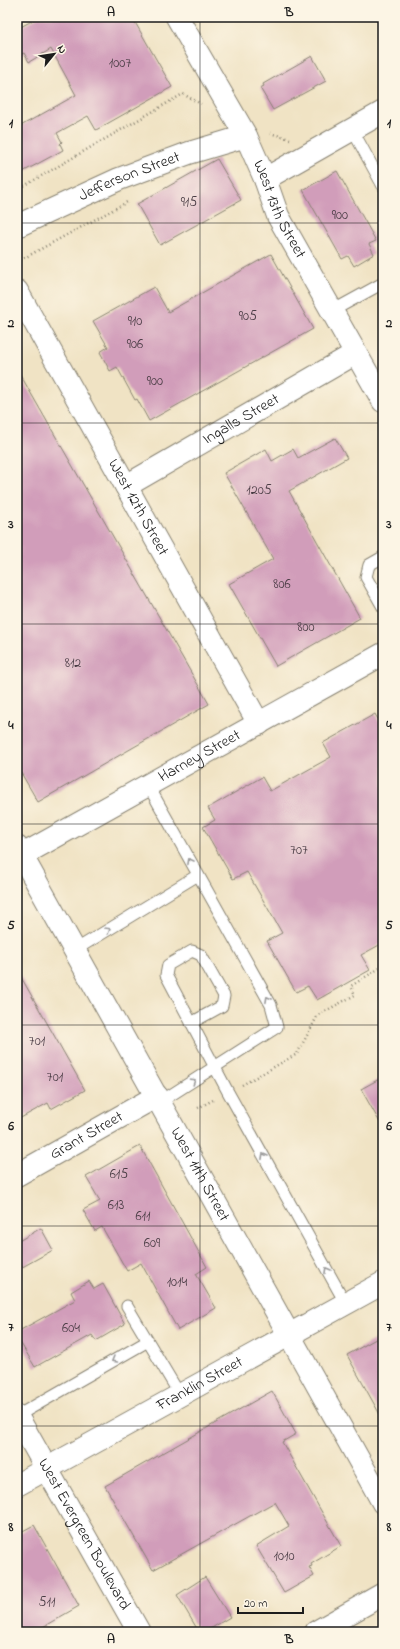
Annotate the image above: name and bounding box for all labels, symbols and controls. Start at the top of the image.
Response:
text: A [107,3,115,22]
text: B [284,3,294,22]
north arrow [34,34,74,74]
text: N [53,42,71,57]
house number: 1007 [109,53,131,74]
text: 1 [9,114,14,133]
text: 1 [387,114,392,133]
street label: Jefferson Street [75,145,184,208]
street label: West 13th Street [246,156,312,264]
house number: 915 [181,192,197,213]
house number: 900 [332,205,348,226]
house number: 905 [239,306,257,327]
house number: 910 [128,311,142,332]
text: 2 [7,314,15,333]
text: 2 [385,314,393,333]
house number: 906 [127,334,143,355]
house number: 900 [147,371,163,392]
street label: Ingalls Street [198,387,285,451]
street label: West 12th Street [101,455,175,561]
house number: 1205 [246,480,272,501]
text: 3 [7,515,14,534]
text: 3 [385,515,392,534]
house number: 806 [273,574,291,595]
house number: 800 [297,617,315,638]
house number: 812 [65,653,81,674]
text: 4 [7,716,14,735]
text: 4 [385,716,392,735]
street label: Harney Street [154,723,246,789]
house number: 707 [290,840,308,861]
one-way arrow [188,858,195,865]
text: 5 [7,916,15,935]
text: 5 [385,916,393,935]
one-way arrow [104,927,111,934]
one-way arrow [265,996,272,1003]
house number: 701 [29,1031,46,1052]
house number: 701 [47,1067,64,1088]
one-way arrow [189,1079,196,1086]
street label: Grant Street [45,1105,129,1166]
text: 6 [7,1117,14,1136]
text: 6 [385,1117,392,1136]
street label: West 11th Street [164,1123,236,1227]
one-way arrow [261,1153,268,1160]
house number: 615 [110,1164,128,1185]
house number: 613 [108,1195,124,1216]
house number: 611 [135,1206,151,1227]
house number: 609 [144,1233,161,1254]
one-way arrow [324,1266,332,1274]
house number: 1014 [167,1272,188,1293]
text: 7 [8,1318,14,1337]
house number: 604 [62,1318,80,1339]
text: 7 [386,1318,392,1337]
street label: Franklin Street [152,1350,248,1418]
one-way arrow [111,1356,118,1363]
street label: West Evergreen Boulevard [31,1454,136,1615]
text: 8 [8,1518,14,1537]
text: 8 [386,1518,392,1537]
house number: 1010 [274,1546,295,1567]
scale bar [238,1589,303,1615]
house number: 511 [39,1592,56,1613]
text: 20 m [244,1595,267,1613]
text: A [107,1630,115,1649]
text: B [284,1630,294,1649]

